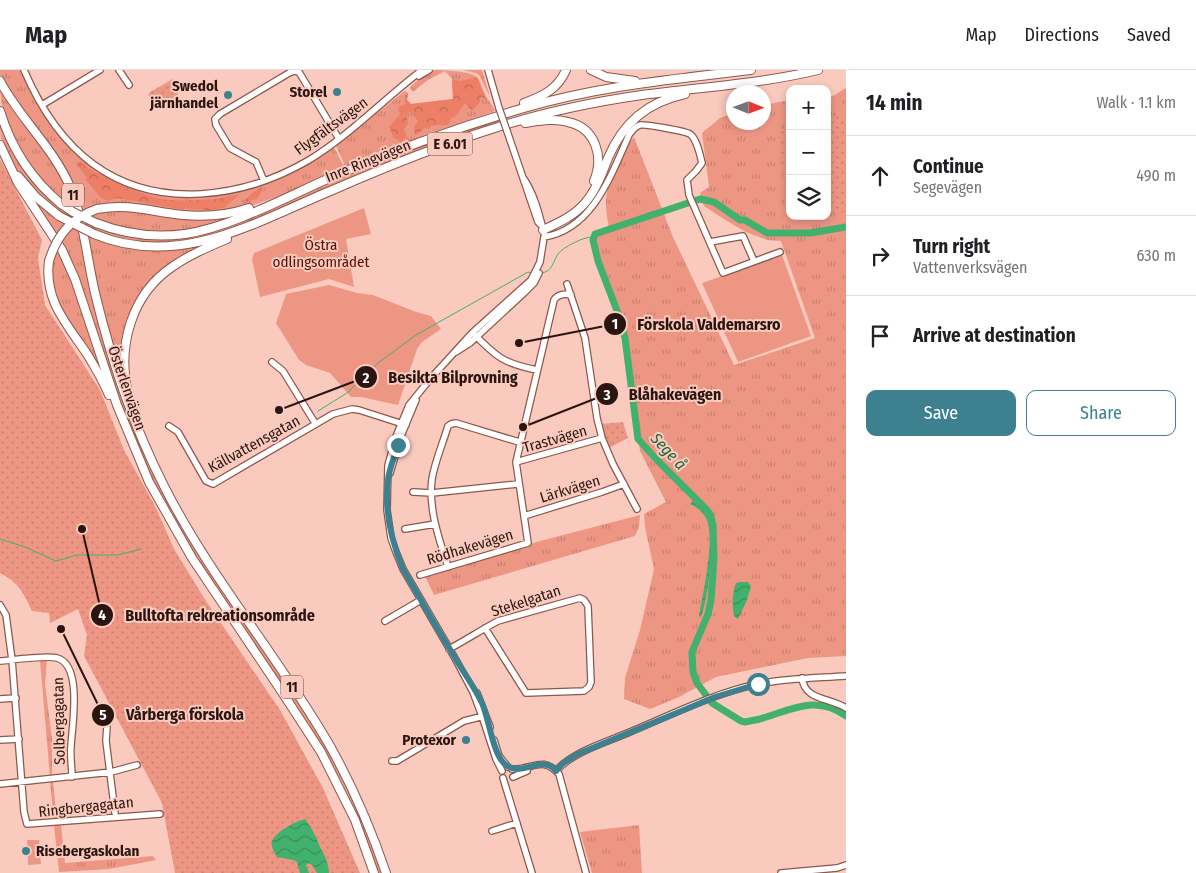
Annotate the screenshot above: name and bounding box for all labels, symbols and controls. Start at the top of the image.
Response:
text: Map [25,21,67,49]
text: Map [965,24,997,46]
text: Directions [1025,24,1099,46]
text: Saved [1127,24,1171,46]
place label: Swedol järnhandel [149,77,219,112]
place label: Storel [289,83,328,101]
north arrow [726,85,771,130]
map controls [786,85,831,220]
button: + [786,85,831,130]
marker: Storel [331,86,343,98]
marker: Swedol järnhandel [222,89,234,101]
text: 14 min [866,90,923,116]
street label: Flygfältsvägen [291,93,371,159]
text: Walk · 1.1 km [1096,93,1176,112]
button: − [786,130,831,175]
road number: E 6.01 [428,132,472,156]
street label: Inre Ringvägen [323,136,413,186]
text: Continue [913,155,984,178]
icon: ahead [866,162,894,190]
text: 490 m [1136,166,1176,185]
button: layers [786,175,831,220]
text: Segevägen [913,178,982,197]
road number: 11 [62,184,84,206]
text: Turn right [913,235,990,258]
park label: Östra odlingsområdet [273,236,370,271]
icon: right [866,242,894,270]
text: 630 m [1137,246,1176,265]
text: Vattenverksvägen [913,258,1028,277]
callout: Förskola Valdemarsro [603,308,791,339]
text: 1 [612,315,618,333]
text: Förskola Valdemarsro [637,315,781,334]
icon: arrive [866,322,894,350]
text: Arrive at destination [913,324,1076,347]
street label: Österlenvägen [104,343,150,433]
callout: Besikta Bilprovning [353,362,528,393]
text: Besikta Bilprovning [388,368,518,387]
text: 2 [362,369,370,387]
callout: Blåhakevägen [594,379,732,410]
text: Blåhakevägen [629,385,721,404]
text: 3 [602,386,611,404]
button: Save [866,390,1016,436]
button: Share [1026,390,1176,436]
street label: Källvattensgatan [205,411,303,477]
street label: Trastvägen [521,421,589,457]
water label: Sege å [646,428,690,474]
route end [387,434,410,457]
street label: Lärkvägen [538,471,602,507]
street label: Rödhakevägen [425,525,515,569]
street label: Stekelgatan [489,581,563,621]
callout: Bulltofta rekreationsområde [90,600,324,631]
text: 4 [98,606,106,624]
text: Bulltofta rekreationsområde [125,606,315,625]
route start [747,673,770,696]
road number: 11 [281,676,303,698]
street label: Solbergagatan [49,677,69,765]
callout: Vårberga förskola [91,699,254,730]
text: Vårberga förskola [125,705,244,724]
text: 5 [99,706,107,724]
place label: Protexor [402,731,457,749]
marker: Protexor [460,734,472,746]
street label: Ringbergagatan [38,793,134,821]
place label: Risebergaskolan [36,842,140,860]
marker: Risebergaskolan [20,845,32,857]

